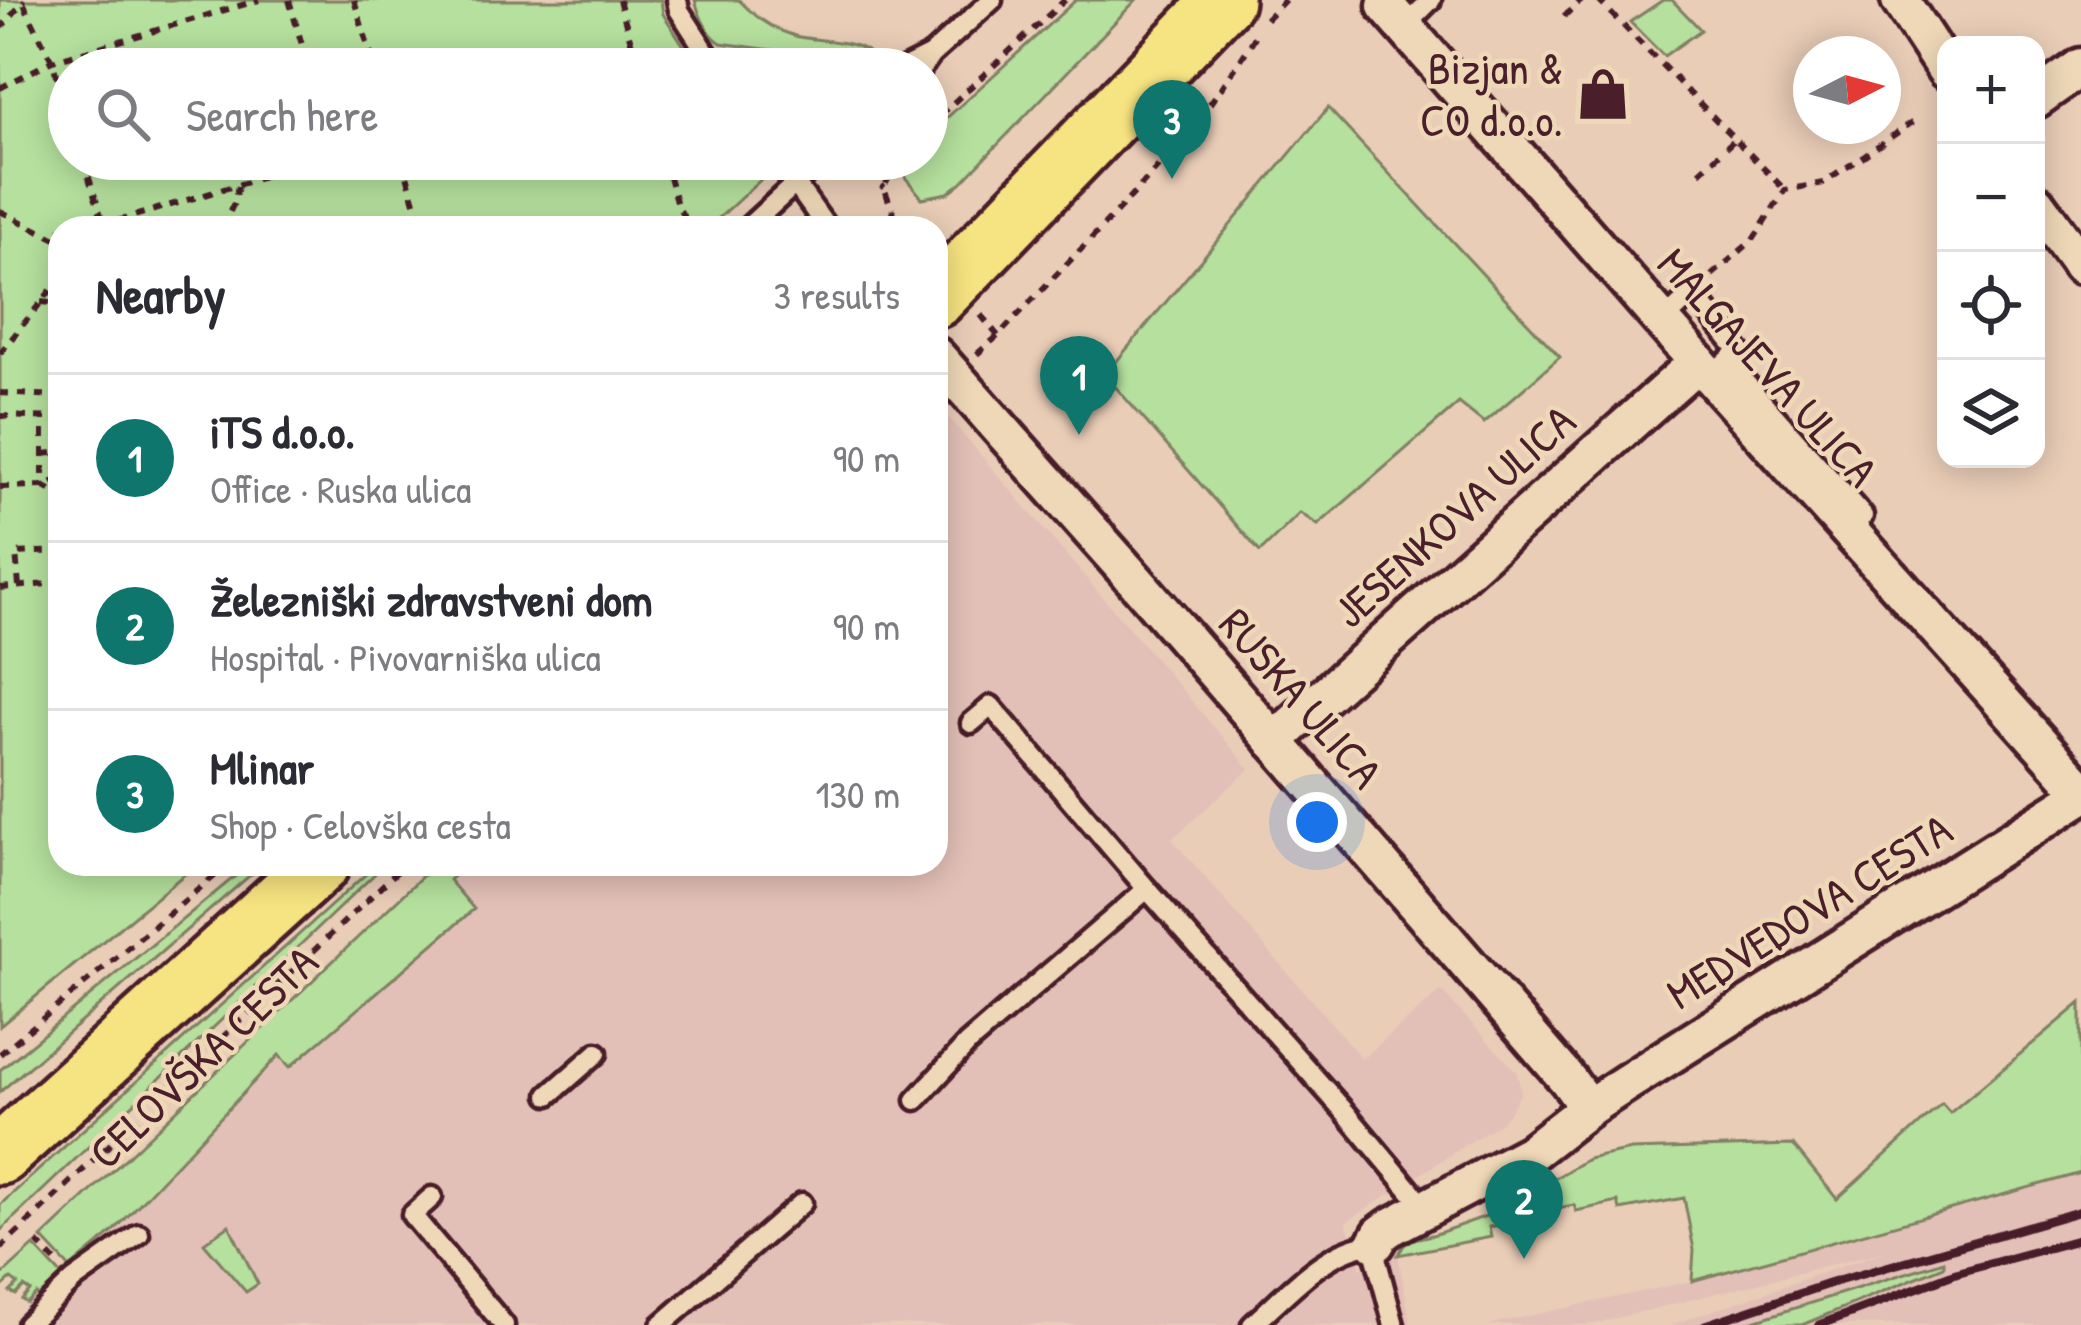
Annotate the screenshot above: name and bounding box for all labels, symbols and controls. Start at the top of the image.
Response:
north arrow [1793,36,1901,144]
map controls [1937,36,2045,468]
button: + [1937,36,2045,144]
place label: Bizjan & CO d.o.o. [1420,37,1563,150]
search box [48,48,948,180]
shop icon: Bizjan & CO d.o.o. [1574,65,1632,123]
pin: 3 [1133,80,1211,179]
icon: search [90,81,156,147]
text: Search here [186,84,378,145]
button: − [1937,144,2045,252]
street label: MALGAJEVA ULICA [1645,234,1892,499]
button: locate [1937,252,2045,360]
text: Nearby [96,260,226,329]
text: 3 results [774,268,900,321]
pin: 1 [1040,336,1118,435]
button: layers [1937,360,2045,468]
street label: JESENKOVA ULICA [1320,391,1588,641]
text: iTS d.o.o. [210,401,355,462]
text: 1 [128,431,142,484]
text: 90 m [833,431,900,484]
text: Office · Ruska ulica [210,462,471,515]
text: Železniški zdravstveni dom [210,569,652,630]
street label: RUSKA ULICA [1206,595,1397,801]
text: 2 [126,599,144,652]
text: 90 m [833,599,900,652]
text: Hospital · Pivovarniška ulica [210,630,601,683]
text: Mlinar [210,737,314,798]
text: 3 [126,767,144,820]
text: 130 m [815,767,900,820]
your location [1287,792,1347,852]
text: Shop · Celovška cesta [210,798,511,851]
street label: MEDVEDOVA CESTA [1655,798,1963,1023]
street label: CELOVŠKA CESTA [75,932,330,1182]
pin: 2 [1485,1160,1563,1259]

